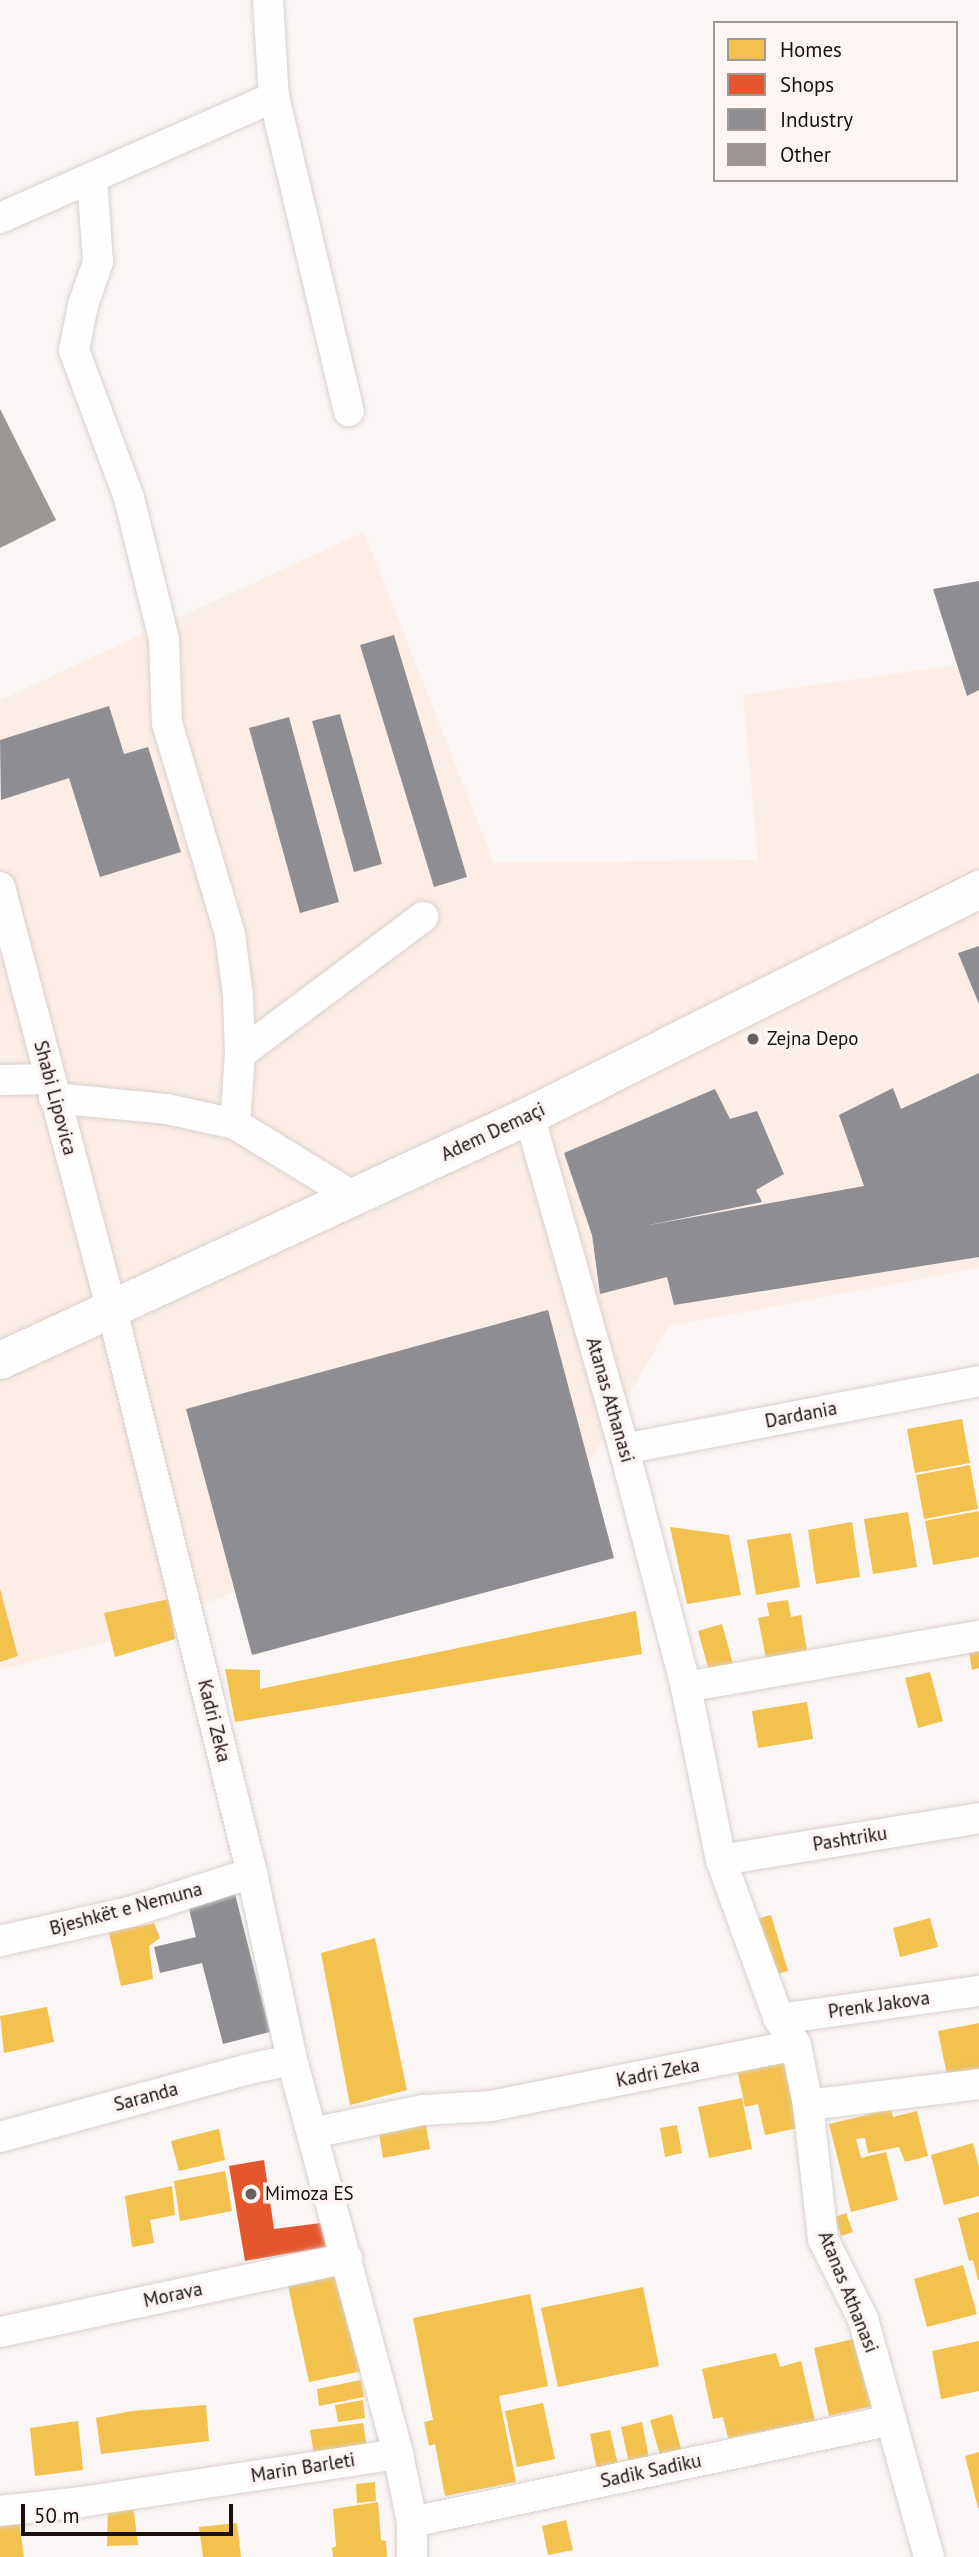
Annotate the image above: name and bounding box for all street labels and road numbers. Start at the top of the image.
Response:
street label: Shabi Lipovica [29,1038,81,1158]
street label: Adem Demaçi [437,1098,549,1166]
street label: Atanas Athanasi [581,1335,639,1465]
street label: Dardania [763,1397,839,1433]
street label: Kadri Zeka [193,1677,235,1765]
street label: Pashtriku [811,1822,889,1856]
street label: Bjeshkët e Nemuna [47,1878,205,1940]
street label: Prenk Jakova [826,1987,932,2023]
street label: Kadri Zeka [614,2054,702,2092]
street label: Saranda [111,2078,181,2116]
street label: Atanas Athanasi [813,2228,883,2356]
street label: Morava [141,2278,205,2312]
street label: Marin Barleti [249,2449,357,2487]
street label: Sadik Sadiku [598,2449,704,2493]

